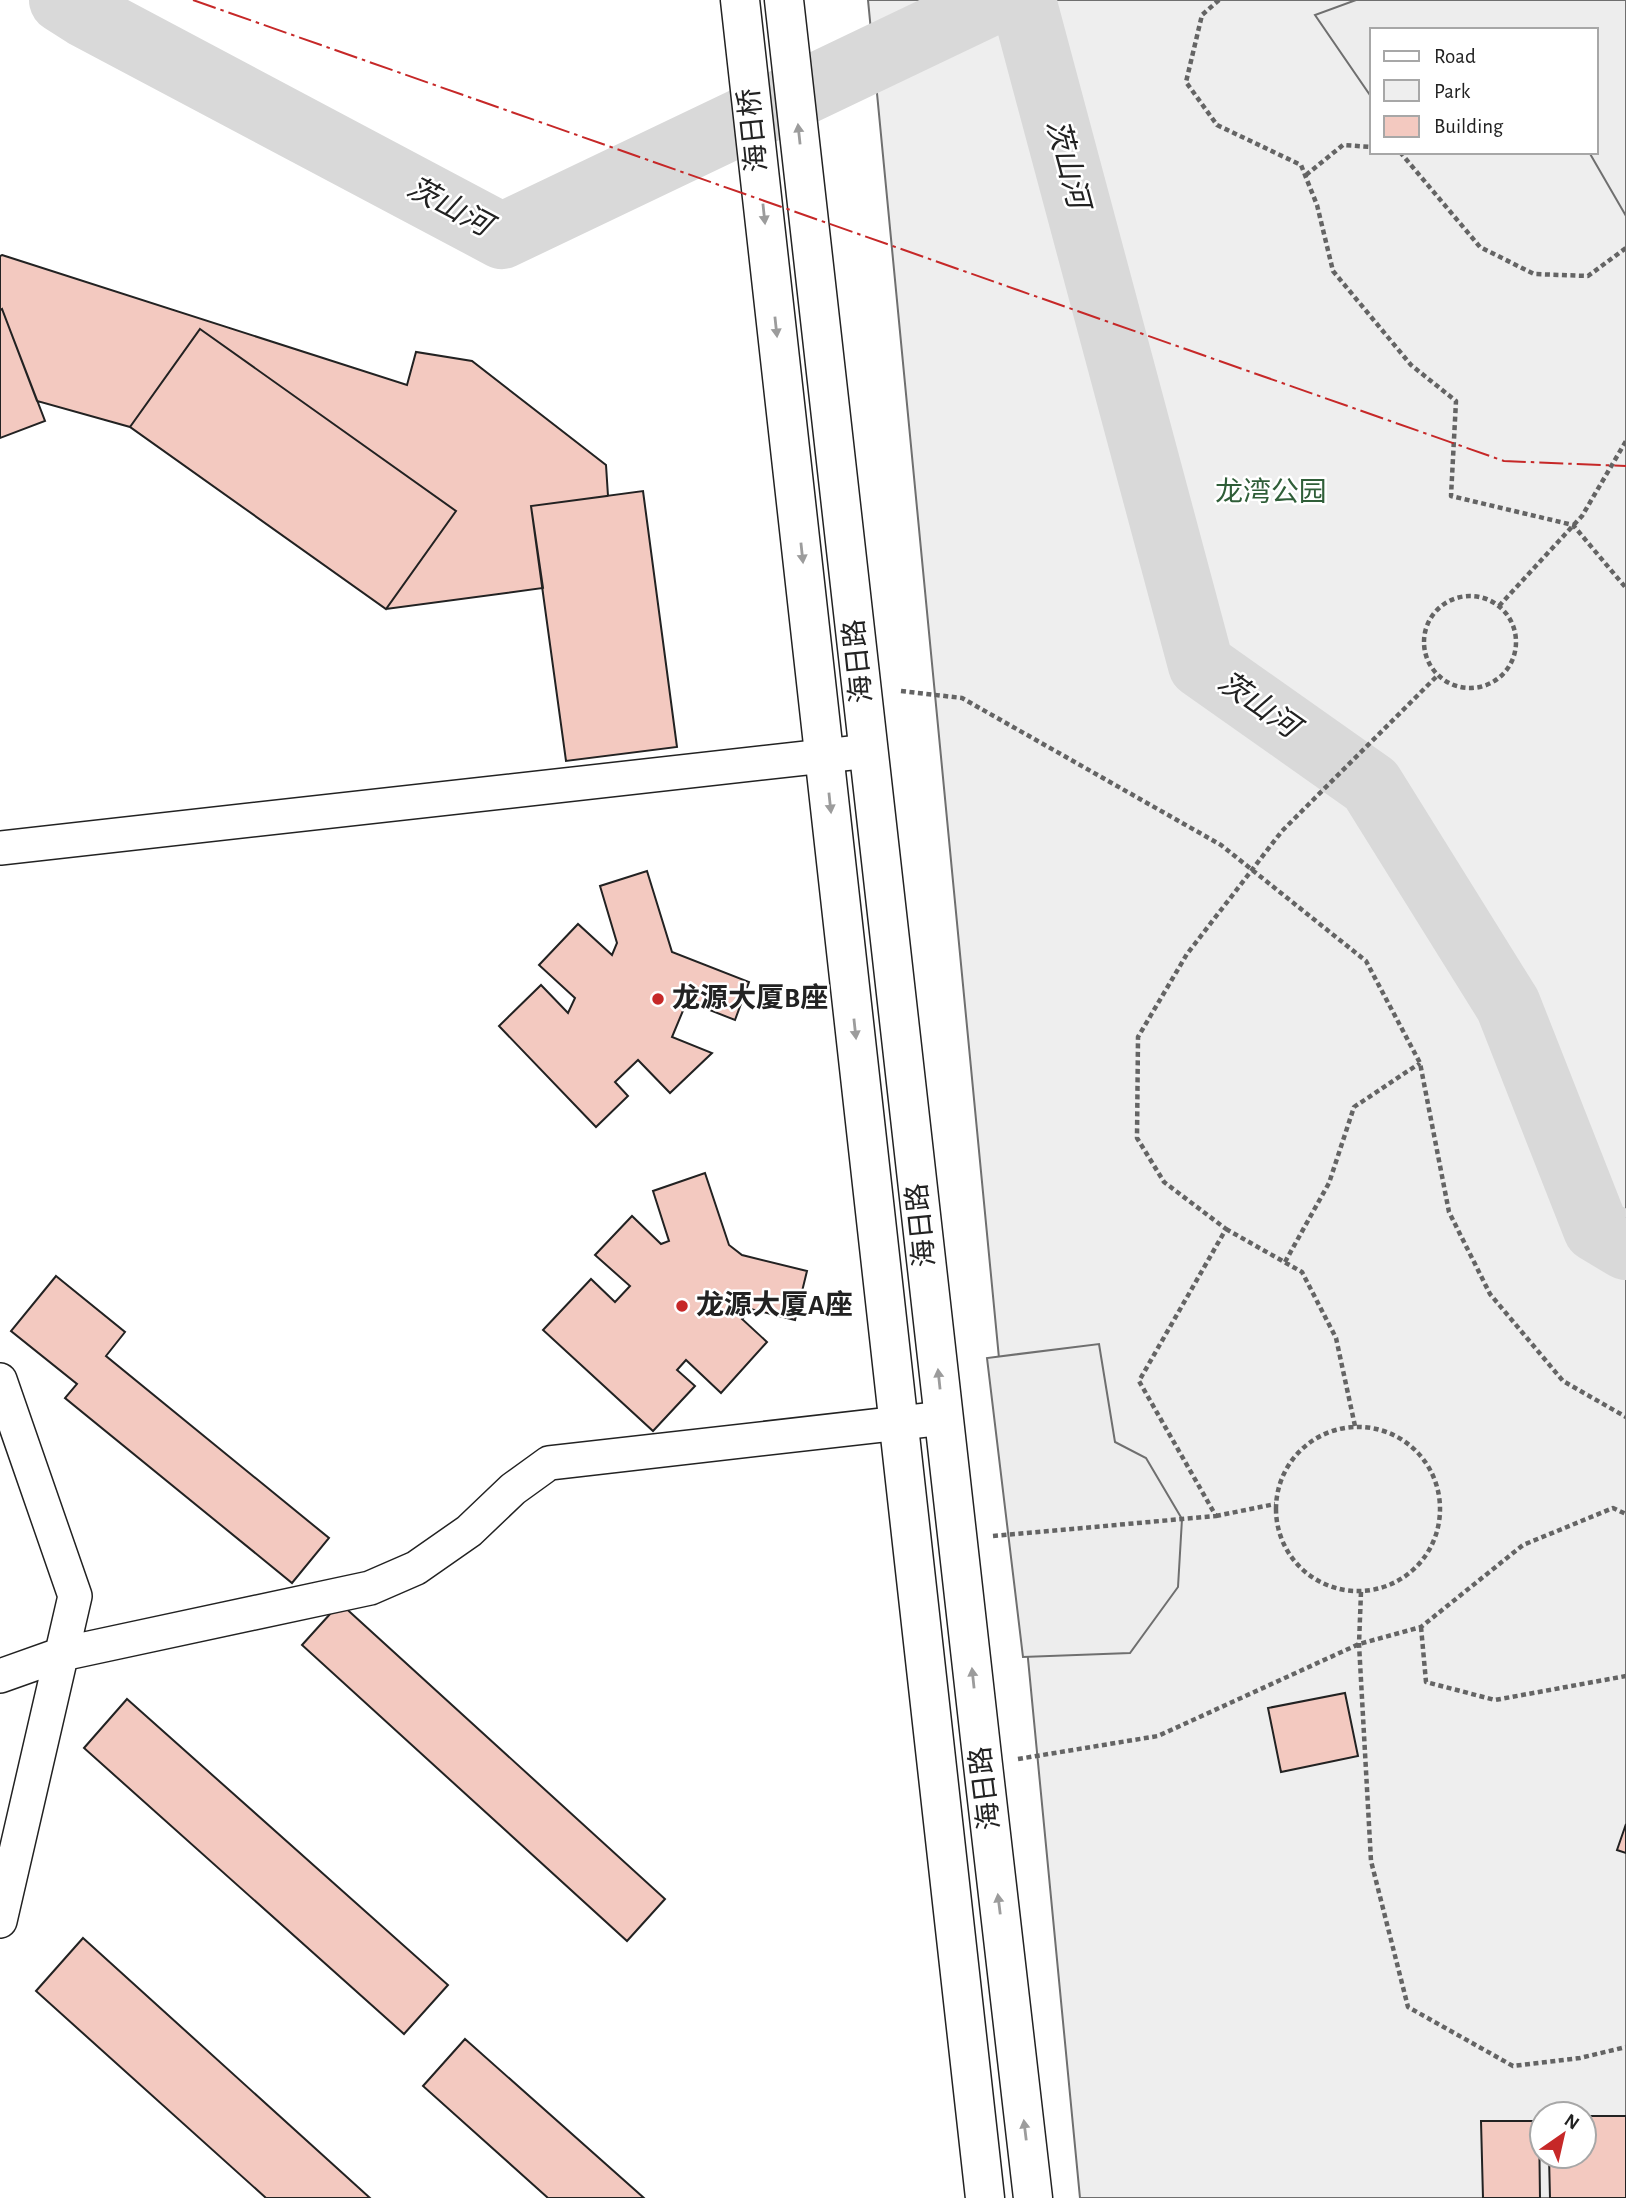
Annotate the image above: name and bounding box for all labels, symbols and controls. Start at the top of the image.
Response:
legend [1370,28,1598,154]
text: Road [1434,46,1476,67]
text: Park [1434,81,1471,102]
street label: 海日桥 [734,87,772,173]
water label: 茨山河 [1041,116,1096,216]
text: Building [1434,116,1504,137]
one-way arrow [794,123,805,145]
water label: 茨山河 [402,171,501,244]
one-way arrow [758,203,769,225]
one-way arrow [771,316,782,338]
park label: 龙湾公园 [1215,477,1327,507]
one-way arrow [796,542,807,564]
street label: 海日路 [839,618,877,704]
water label: 茨山河 [1213,665,1309,746]
one-way arrow [824,793,835,815]
place label: 龙源大厦B座 [672,982,828,1013]
marker: 龙源大厦B座 [650,991,666,1007]
one-way arrow [850,1019,861,1041]
street label: 海日路 [902,1182,940,1268]
place label: 龙源大厦A座 [696,1289,853,1320]
marker: 龙源大厦A座 [674,1298,690,1314]
one-way arrow [934,1368,945,1390]
one-way arrow [967,1667,978,1689]
street label: 海日路 [965,1745,1005,1832]
one-way arrow [993,1893,1004,1915]
north arrow [1528,2100,1598,2170]
text: N [1561,2111,1582,2134]
one-way arrow [1020,2119,1031,2141]

